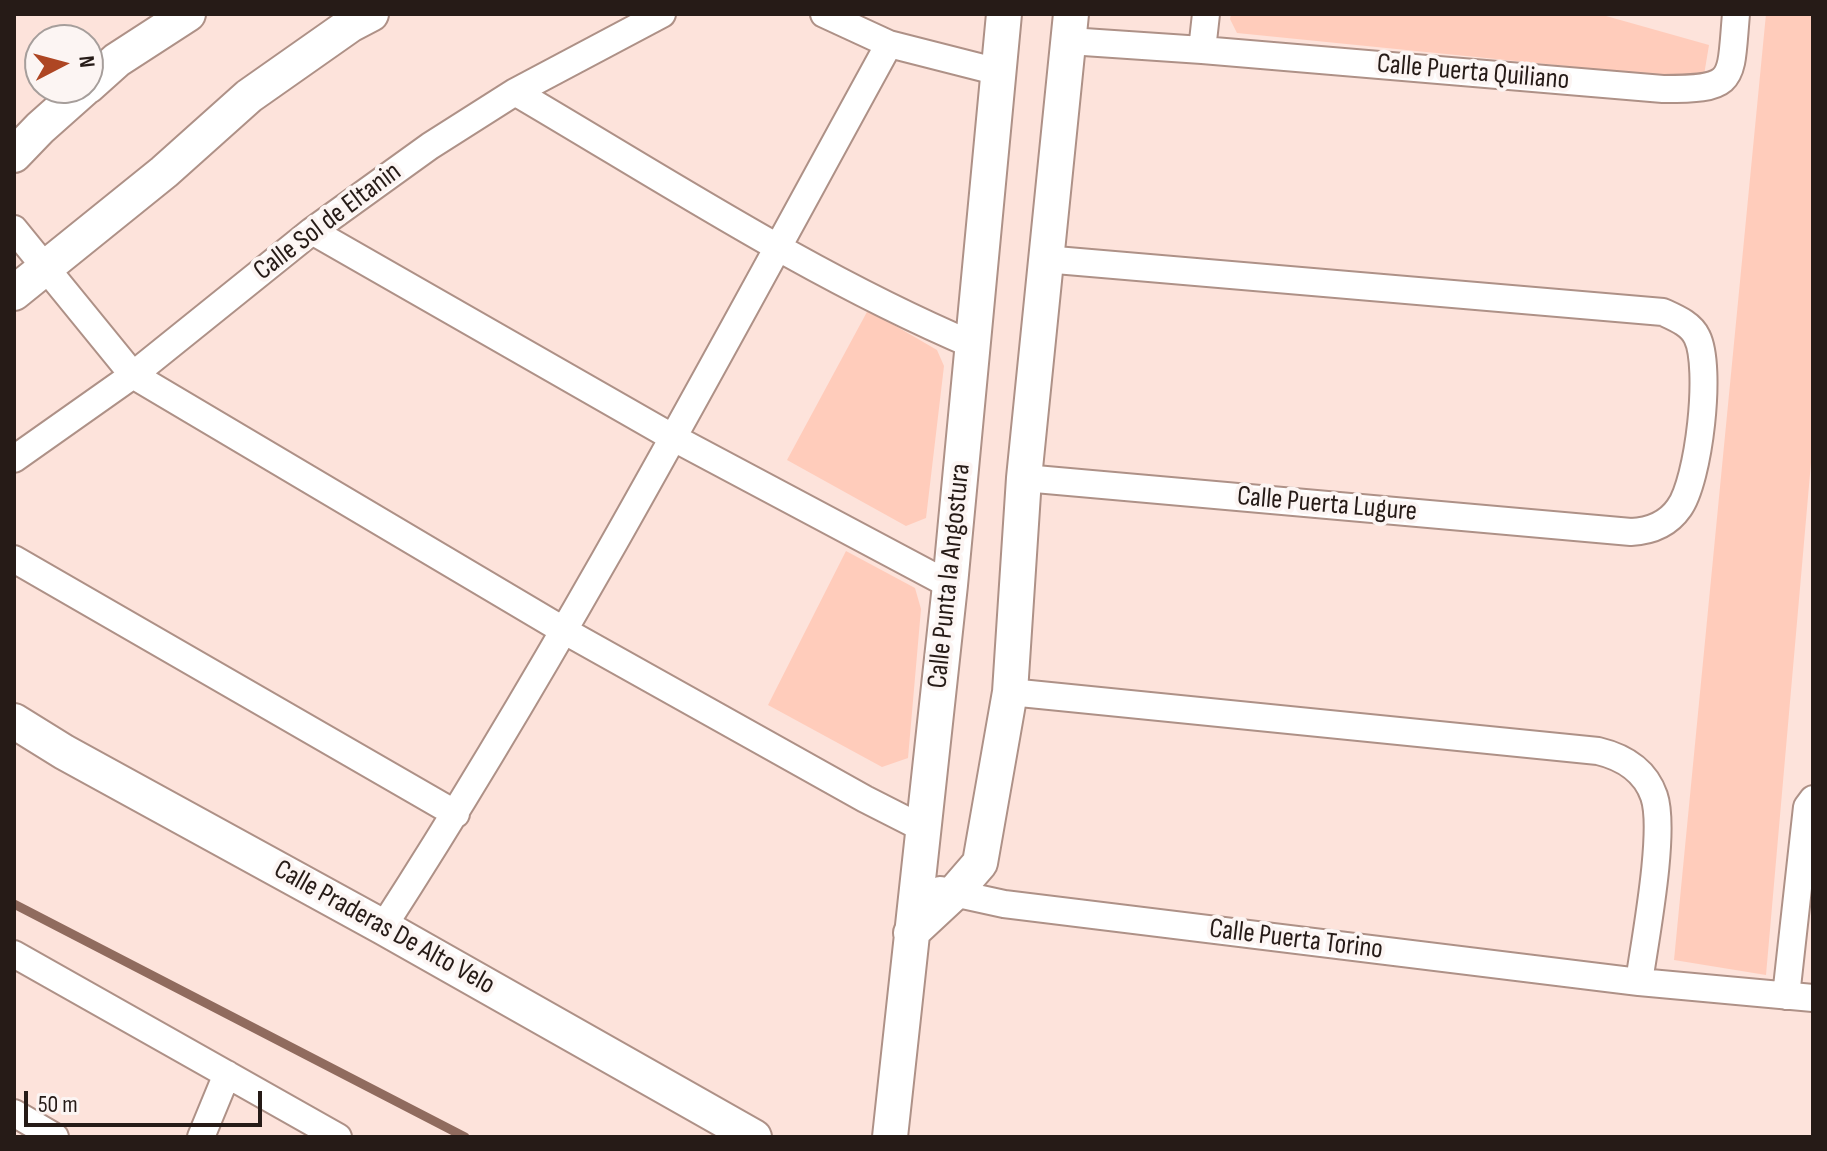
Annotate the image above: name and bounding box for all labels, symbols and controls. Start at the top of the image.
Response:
north arrow [24,24,104,104]
street label: Calle Puerta Quiliano [1375,48,1571,98]
text: N [72,54,100,69]
street label: Calle Sol de Eltanin [248,156,408,288]
street label: Calle Punta la Angostura [921,462,979,690]
street label: Calle Puerta Lugure [1236,480,1418,530]
street label: Calle Praderas De Alto Velo [268,853,500,1003]
street label: Calle Puerta Torino [1207,913,1385,967]
scale bar [28,1075,266,1125]
text: 50 m [38,1090,78,1119]

